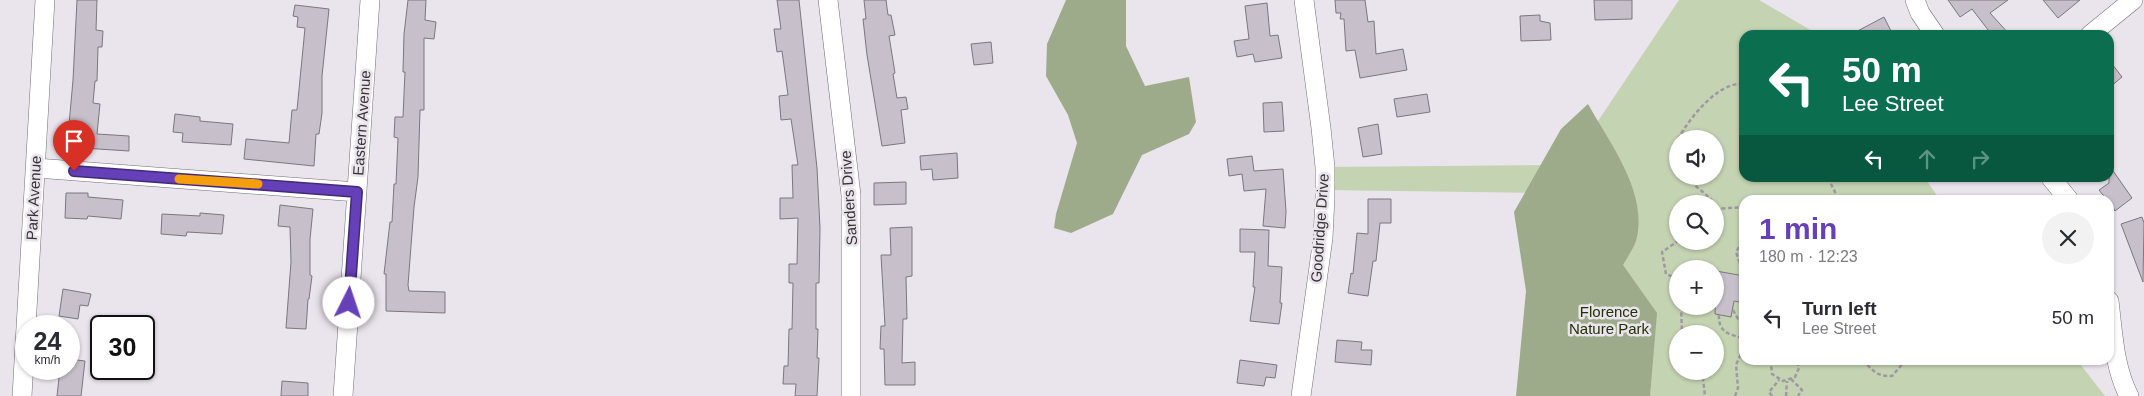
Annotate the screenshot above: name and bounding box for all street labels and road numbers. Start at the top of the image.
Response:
street label: Eastern Avenue [349,70,374,176]
street label: Sanders Drive [837,150,860,246]
street label: Park Avenue [23,155,44,241]
street label: Goodridge Drive [1307,173,1332,283]

